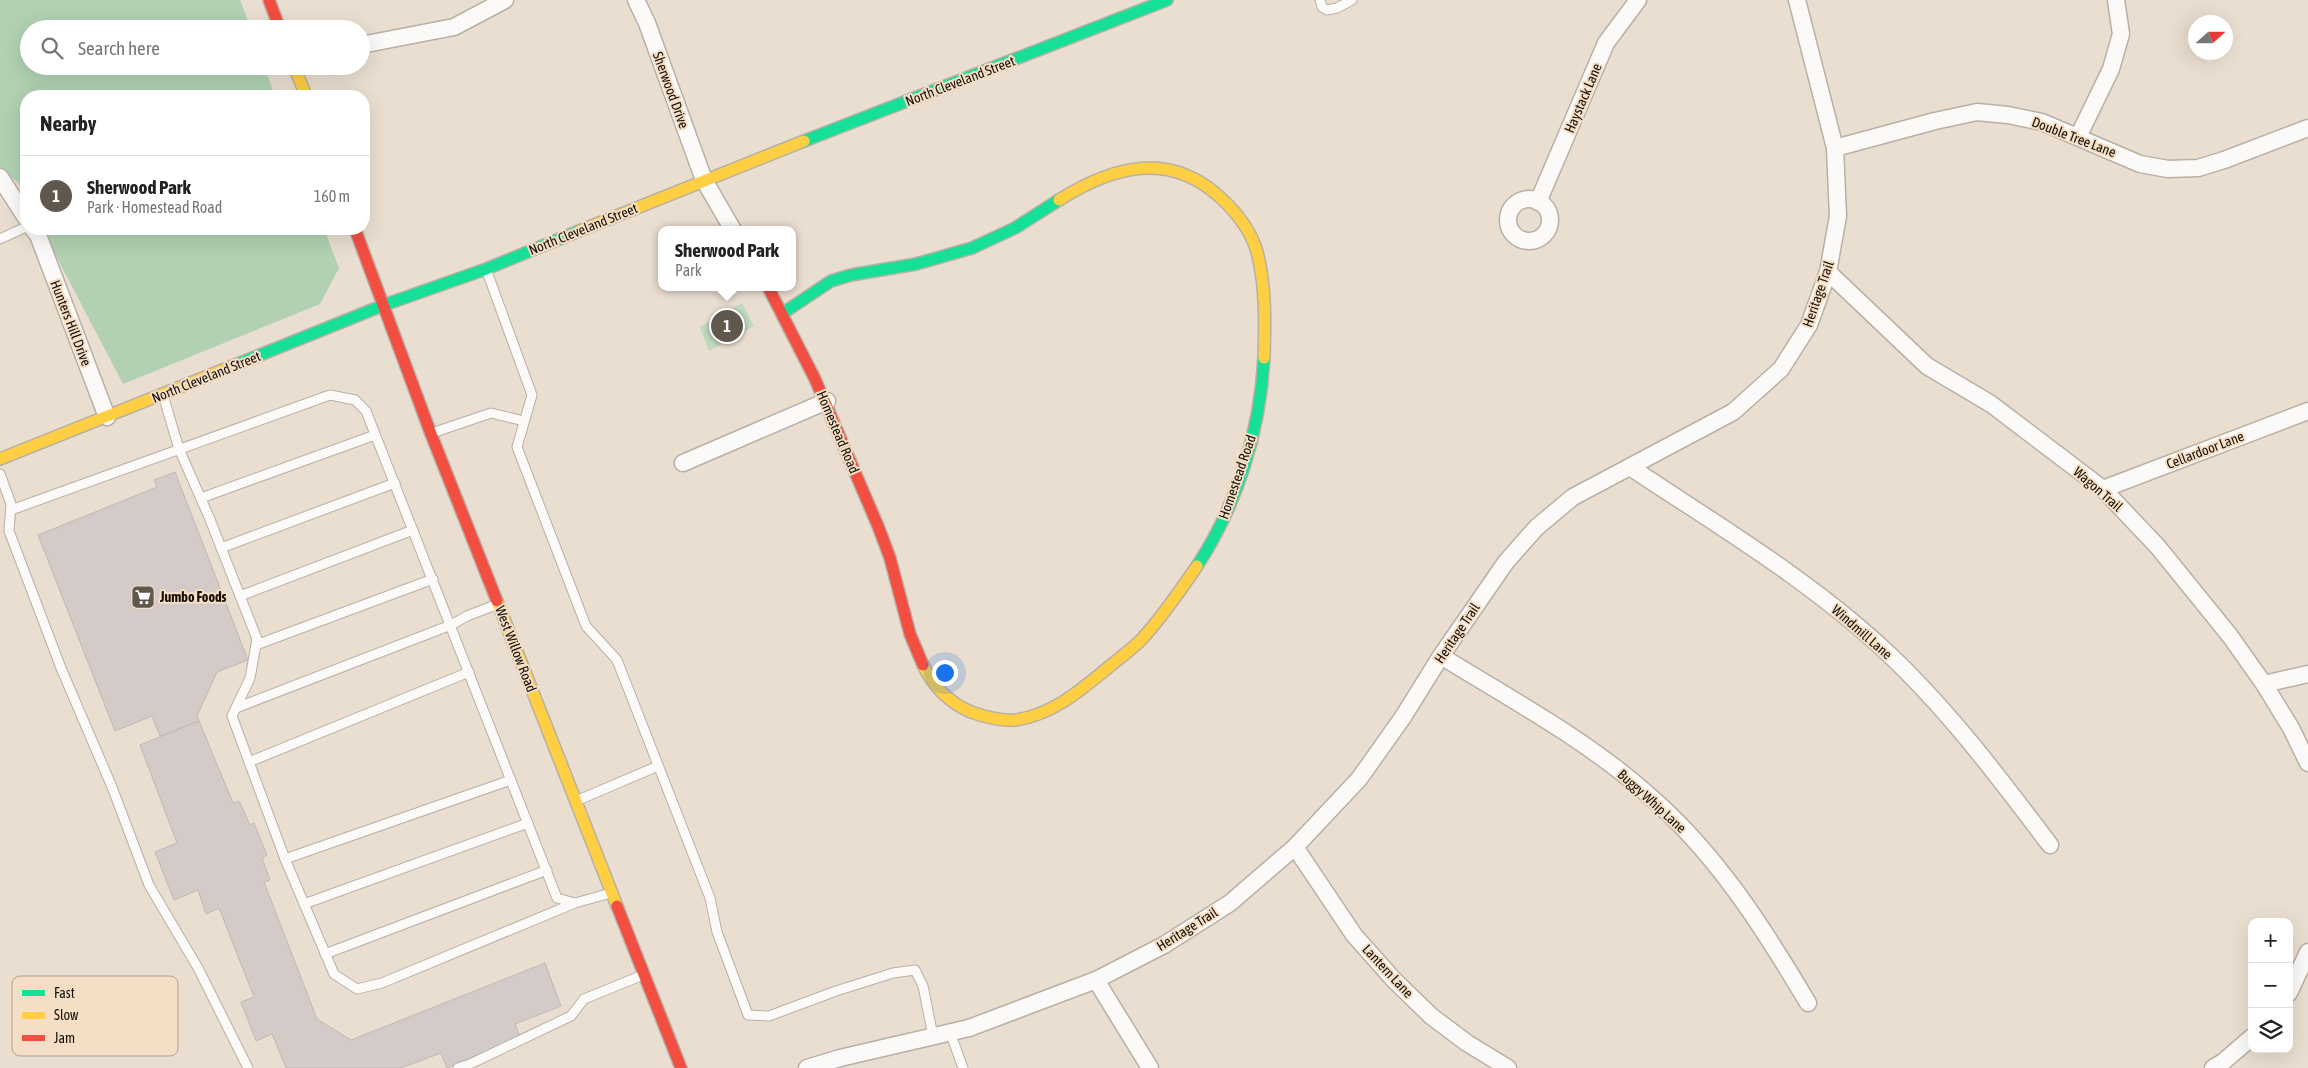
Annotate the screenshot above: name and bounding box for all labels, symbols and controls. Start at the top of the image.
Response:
north arrow [2188,15,2233,60]
search box [20,20,370,75]
icon: search [38,34,66,62]
text: Search here [78,37,160,59]
street label: Sherwood Drive [650,50,692,130]
street label: North Cleveland Street [903,53,1017,109]
street label: Haystack Lane [1561,61,1605,135]
text: Nearby [40,111,96,135]
street label: Double Tree Lane [2030,114,2118,160]
text: Sherwood Park [87,176,191,198]
text: 1 [52,187,60,205]
text: 160 m [314,187,350,205]
text: Park · Homestead Road [87,198,222,216]
street label: North Cleveland Street [526,200,640,258]
popup [658,226,796,291]
text: Sherwood Park [675,239,779,261]
street label: Heritage Trail [1799,259,1837,329]
text: Park [675,261,702,279]
street label: Hunters Hill Drive [47,278,95,368]
pin: 1 [711,307,743,345]
street label: North Cleveland Street [149,348,263,406]
street label: Homestead Road [813,388,863,476]
street label: Cellardoor Lane [2164,428,2246,472]
street label: Homestead Road [1215,433,1259,521]
street label: Wagon Trail [2070,463,2126,515]
supermarket icon: Jumbo Foods [130,584,156,610]
place label: Jumbo Foods [159,589,227,605]
street label: Heritage Trail [1431,600,1483,666]
street label: Windmill Lane [1829,602,1895,662]
street label: West Willow Road [492,604,540,694]
your location [932,660,958,686]
street label: Buggy Whip Lane [1614,766,1690,836]
street label: Heritage Trail [1154,904,1221,954]
map controls [2248,918,2293,1053]
button: + [2248,918,2293,963]
street label: Lantern Lane [1359,941,1417,1001]
button: − [2248,963,2293,1008]
legend [12,976,178,1056]
text: Fast [54,985,75,1001]
text: Slow [54,1007,79,1023]
button: layers [2248,1008,2293,1053]
text: Jam [54,1030,75,1046]

